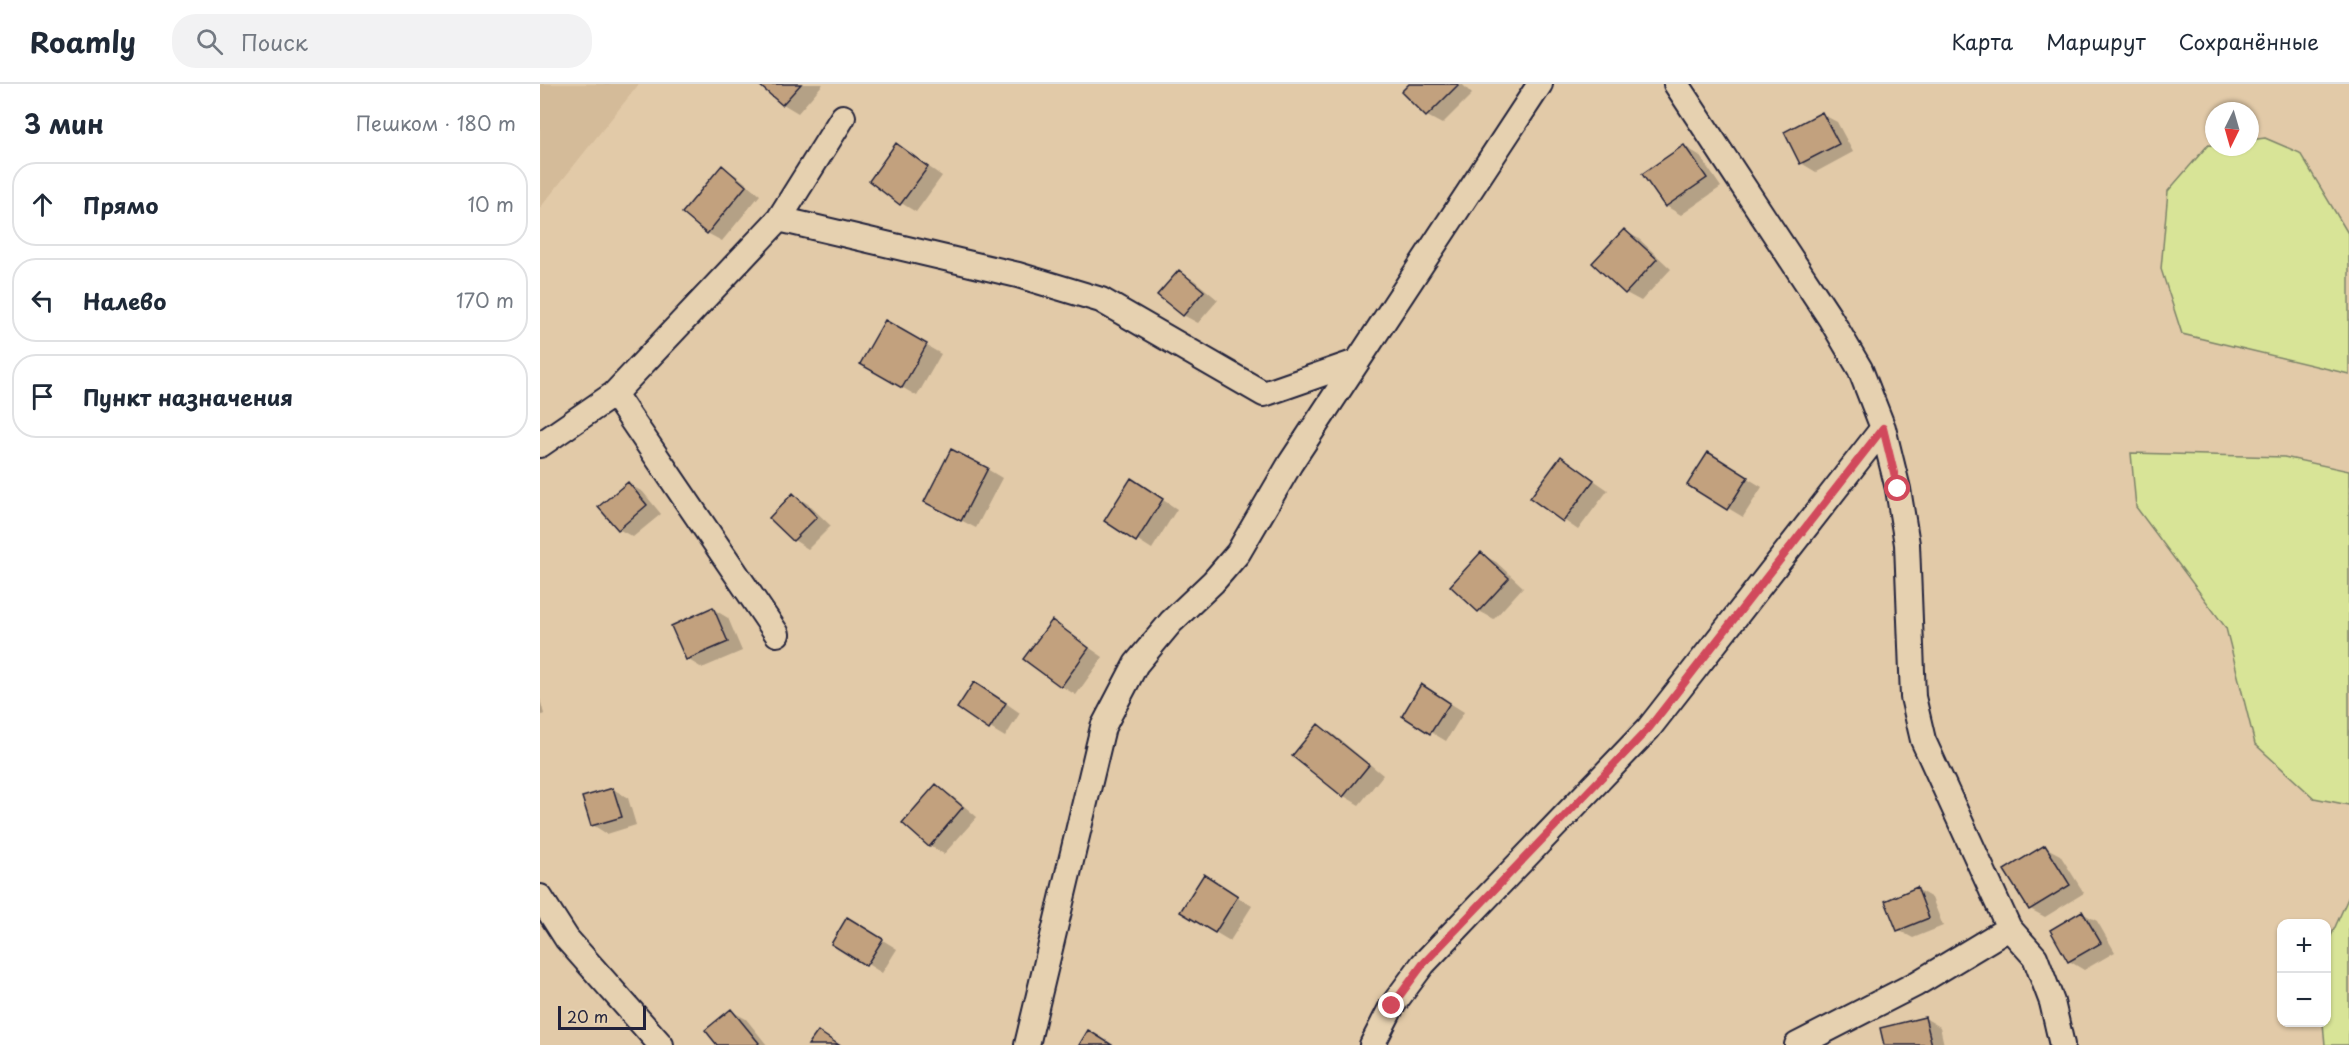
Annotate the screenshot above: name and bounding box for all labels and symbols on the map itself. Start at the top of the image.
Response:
north arrow [2205,102,2259,156]
route start [1884,475,1910,501]
route end [1378,992,1404,1018]
scale bar [558,1003,646,1030]

